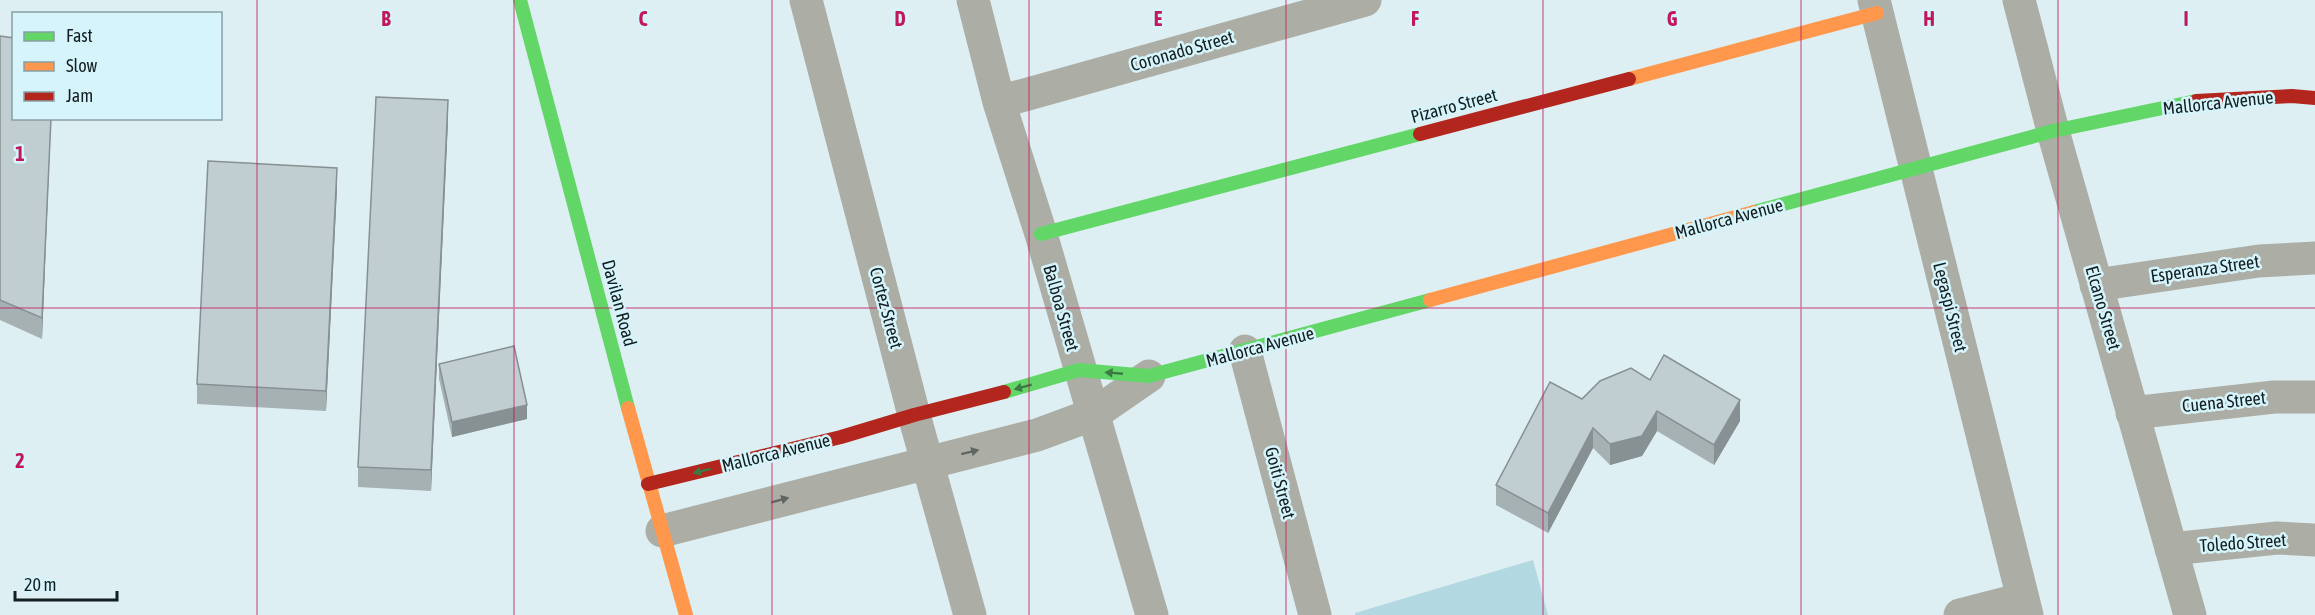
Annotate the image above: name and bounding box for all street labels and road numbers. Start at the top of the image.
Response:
street label: Coronado Street [1128,26,1236,75]
street label: Pizarro Street [1408,84,1499,127]
street label: Mallorca Avenue [2162,86,2274,119]
street label: Mallorca Avenue [1673,194,1785,243]
street label: Esperanza Street [2149,250,2261,287]
street label: Davilan Road [598,257,641,348]
street label: Legaspi Street [1929,260,1972,354]
street label: Balboa Street [1039,262,1084,354]
street label: Elcano Street [2081,263,2125,352]
street label: Cortez Street [866,265,907,351]
street label: Mallorca Avenue [1204,322,1316,371]
street label: Cuena Street [2181,387,2267,416]
street label: Mallorca Avenue [720,429,832,476]
street label: Goiti Street [1261,445,1300,521]
street label: Toledo Street [2199,529,2287,556]

